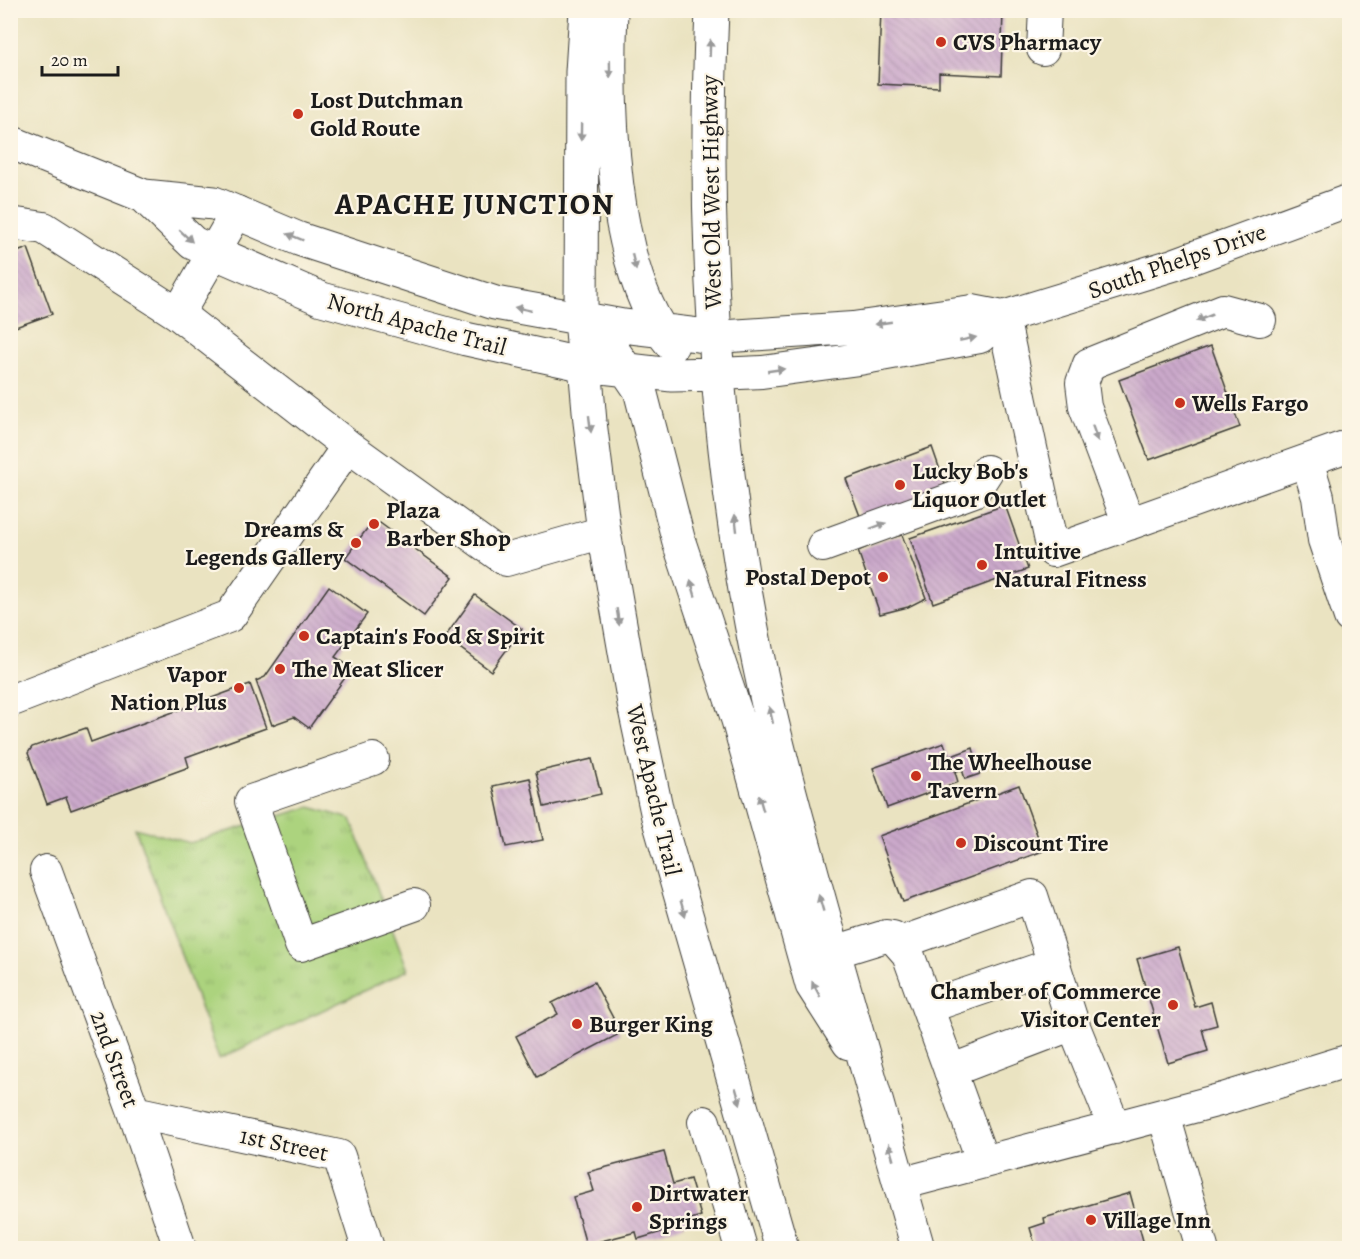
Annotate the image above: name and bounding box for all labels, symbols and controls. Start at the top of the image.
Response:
place label: CVS Pharmacy [953,26,1102,58]
marker: CVS Pharmacy [934,35,948,49]
one-way arrow [706,38,715,57]
scale bar [42,39,118,77]
text: 20 m [51,48,88,72]
one-way arrow [605,59,615,78]
street label: West Old West Highway [693,74,729,310]
place label: Lost Dutchman Gold Route [310,84,464,144]
marker: Lost Dutchman Gold Route [291,107,305,121]
one-way arrow [576,122,586,141]
district label: APACHE JUNCTION [334,184,615,224]
street label: South Phelps Drive [1084,216,1270,306]
one-way arrow [179,229,193,243]
one-way arrow [286,232,304,242]
one-way arrow [629,252,639,271]
street label: North Apache Trail [324,285,510,363]
one-way arrow [514,304,533,313]
one-way arrow [1195,314,1213,323]
one-way arrow [873,319,892,328]
one-way arrow [959,334,978,344]
one-way arrow [767,365,786,374]
place label: Wells Fargo [1191,387,1309,419]
marker: Wells Fargo [1173,396,1187,410]
one-way arrow [586,414,595,433]
one-way arrow [1090,424,1100,442]
place label: Lucky Bob's Liquor Outlet [912,455,1046,515]
marker: Lucky Bob's Liquor Outlet [893,478,907,492]
place label: Plaza Barber Shop [386,494,511,554]
place label: Dreams & Legends Gallery [185,513,345,573]
one-way arrow [731,514,740,533]
marker: Plaza Barber Shop [367,517,381,531]
one-way arrow [869,520,887,530]
place label: Intuitive Natural Fitness [994,535,1147,595]
marker: Dreams & Legends Gallery [349,536,363,550]
marker: Intuitive Natural Fitness [975,558,989,572]
place label: Postal Depot [745,561,871,593]
marker: Postal Depot [876,570,890,584]
one-way arrow [688,578,697,596]
one-way arrow [614,607,623,626]
place label: Captain's Food & Spirit [316,620,545,652]
marker: Captain's Food & Spirit [297,629,311,643]
place label: The Meat Slicer [292,653,444,685]
place label: Vapor Nation Plus [110,658,227,718]
marker: The Meat Slicer [273,662,287,676]
marker: Vapor Nation Plus [232,681,246,695]
street label: West Apache Trail [619,700,689,879]
one-way arrow [766,705,775,724]
place label: The Wheelhouse Tavern [928,746,1092,806]
marker: The Wheelhouse Tavern [909,769,923,783]
one-way arrow [756,793,765,811]
place label: Discount Tire [973,827,1109,859]
marker: Discount Tire [954,836,968,850]
one-way arrow [815,894,825,912]
one-way arrow [679,900,688,918]
place label: Chamber of Commerce Visitor Center [930,975,1161,1035]
one-way arrow [811,981,821,998]
marker: Chamber of Commerce Visitor Center [1166,998,1180,1012]
street label: 2nd Street [83,1006,147,1112]
place label: Burger King [589,1008,713,1040]
marker: Burger King [570,1017,584,1031]
one-way arrow [734,1087,744,1105]
street label: 1st Street [237,1119,331,1169]
one-way arrow [885,1143,895,1161]
place label: Dirtwater Springs [649,1177,748,1237]
marker: Dirtwater Springs [630,1200,644,1214]
place label: Village Inn [1102,1204,1212,1236]
marker: Village Inn [1084,1213,1098,1227]

